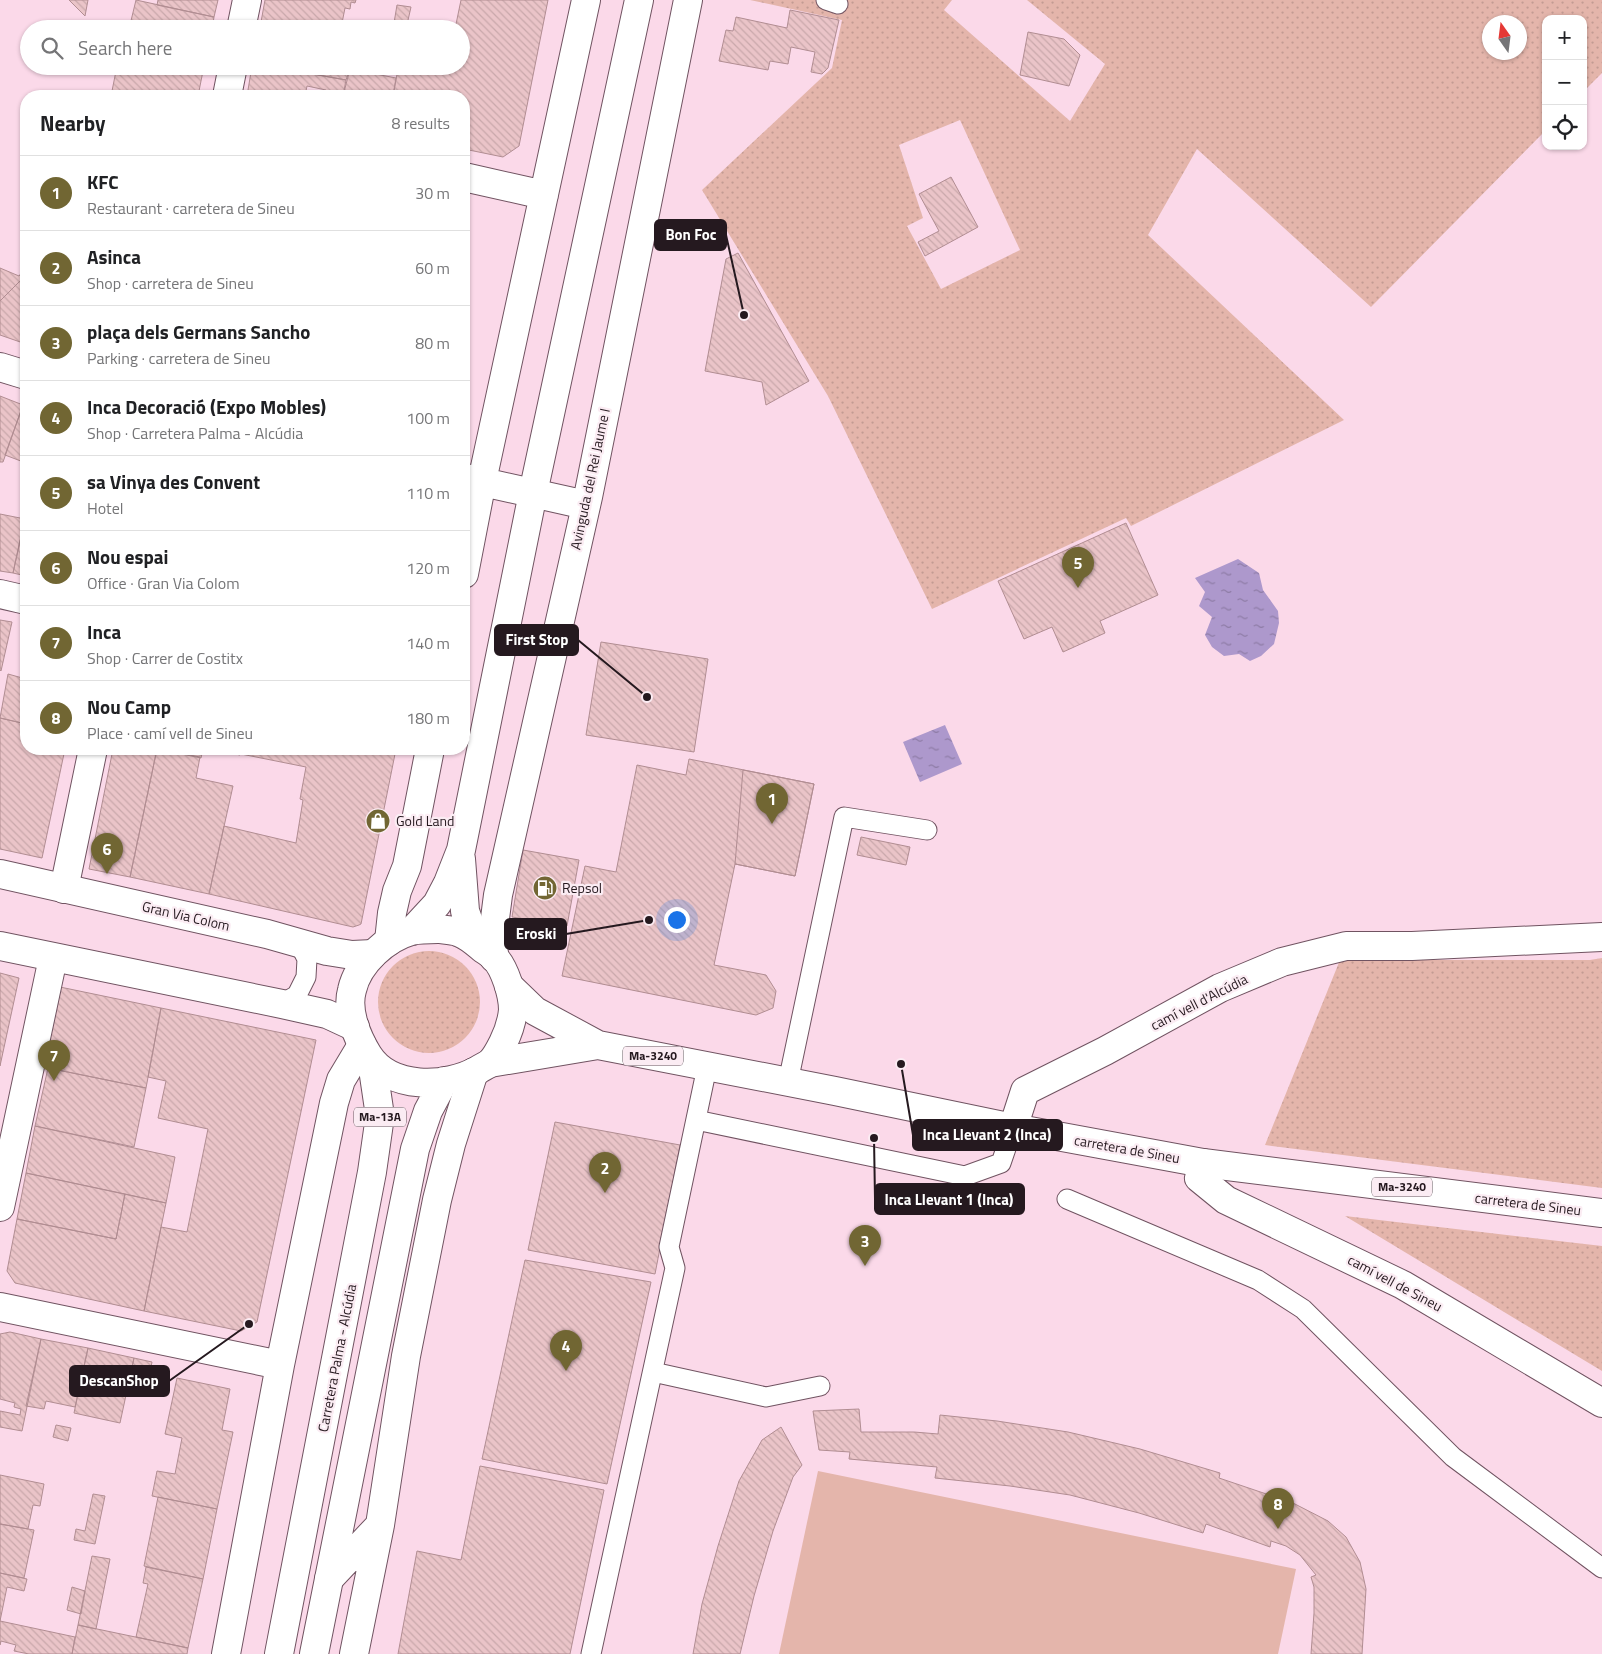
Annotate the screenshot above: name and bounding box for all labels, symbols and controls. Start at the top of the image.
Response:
north arrow [1482,15,1527,60]
map controls [1542,15,1587,150]
button: + [1542,15,1587,60]
search box [20,20,470,75]
text: Search here [78,33,172,62]
icon: search [38,34,66,62]
button: − [1542,60,1587,105]
button: locate [1542,105,1587,150]
text: Nearby [40,107,105,139]
text: 8 results [391,111,450,135]
text: KFC [87,167,119,196]
text: 1 [52,181,60,205]
text: 30 m [415,181,450,205]
text: Restaurant · carretera de Sineu [87,196,295,220]
callout: Bon Foc [655,220,726,250]
text: Bon Foc [665,223,717,246]
text: Asinca [87,242,141,271]
text: 2 [52,256,60,280]
text: 60 m [415,256,450,280]
text: Shop · carretera de Sineu [87,271,254,295]
text: plaça dels Germans Sancho [87,317,310,346]
text: 3 [52,331,60,355]
text: 80 m [415,331,450,355]
text: Parking · carretera de Sineu [87,346,271,370]
text: Inca Decoració (Expo Mobles) [87,392,326,421]
text: 4 [52,406,60,430]
text: 100 m [406,406,450,430]
street label: Avinguda del Rei Jaume I [564,406,615,551]
text: Shop · Carretera Palma - Alcúdia [87,421,303,445]
text: sa Vinya des Convent [87,467,260,496]
text: 5 [52,481,60,505]
text: 110 m [406,481,450,505]
text: Hotel [87,496,124,520]
text: Nou espai [87,542,168,571]
pin: 5 [1062,547,1094,588]
text: 6 [52,556,60,580]
text: 120 m [406,556,450,580]
text: Office · Gran Via Colom [87,571,240,595]
text: Inca [87,617,121,646]
callout: First Stop [495,625,578,655]
text: First Stop [506,628,568,651]
text: 7 [52,631,60,655]
text: 140 m [406,631,450,655]
text: Shop · Carrer de Costitx [87,646,243,670]
text: Nou Camp [87,692,171,721]
text: 8 [52,706,60,730]
text: 180 m [406,706,450,730]
text: Place · camí vell de Sineu [87,721,253,745]
pin: 1 [756,783,788,824]
shop icon: Gold Land [365,808,391,834]
place label: Gold Land [396,810,454,831]
pin: 6 [91,833,123,874]
fuel station icon: Repsol [532,875,558,901]
place label: Repsol [562,877,602,898]
street label: Gran Via Colom [140,895,232,936]
your location [664,907,690,933]
callout: Eroski [505,919,566,949]
text: Eroski [516,922,556,945]
street label: camí vell d'Alcúdia [1147,968,1251,1035]
pin: 7 [38,1040,70,1081]
road number: Ma-3240 [623,1046,683,1066]
road number: Ma-13A [354,1108,406,1126]
callout: Inca Llevant 2 (Inca) [913,1120,1062,1150]
text: Inca Llevant 2 (Inca) [923,1123,1052,1146]
street label: carretera de Sineu [1073,1129,1182,1168]
pin: 2 [589,1152,621,1193]
road number: Ma-3240 [1372,1178,1432,1196]
callout: Inca Llevant 1 (Inca) [875,1184,1024,1214]
street label: carretera de Sineu [1474,1187,1582,1220]
text: Inca Llevant 1 (Inca) [885,1188,1014,1211]
pin: 3 [849,1225,881,1266]
street label: camí vell de Sineu [1344,1249,1446,1316]
street label: Carretera Palma - Alcúdia [312,1282,361,1434]
pin: 4 [550,1330,582,1371]
callout: DescanShop [70,1366,169,1396]
text: DescanShop [79,1369,159,1392]
pin: 8 [1262,1488,1294,1529]

